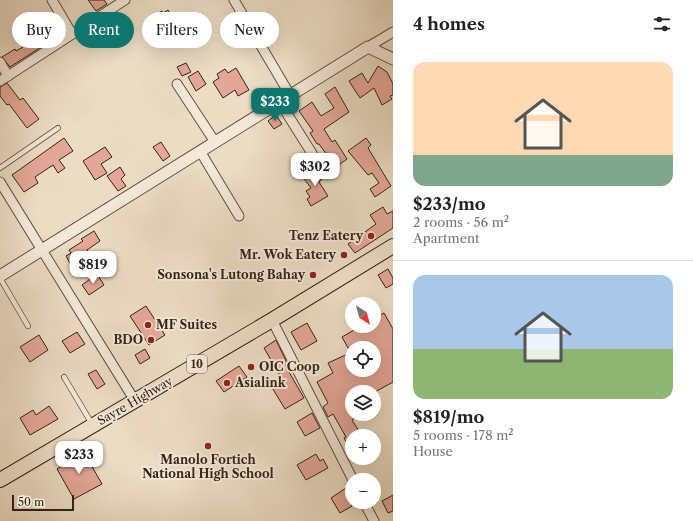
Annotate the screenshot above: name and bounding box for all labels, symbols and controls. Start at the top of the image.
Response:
chip: Buy [12,12,66,48]
chip: Rent [74,12,134,48]
chip: Filters [142,12,212,48]
chip: New [220,12,279,48]
icon: filters [651,13,673,35]
text: 4 homes [413,14,485,34]
pin: $233 [251,88,299,122]
icon: home [507,88,579,160]
text: $233 [260,93,290,109]
pin: $302 [291,153,339,187]
text: $302 [300,158,330,174]
text: $233/mo [413,194,486,214]
text: 2 rooms · 56 m² [413,214,509,230]
place label: Tenz Eatery [289,228,364,243]
text: Apartment [413,230,480,246]
marker: Tenz Eatery [366,231,376,241]
place label: Mr. Wok Eatery [239,247,337,262]
marker: Mr. Wok Eatery [339,250,349,260]
pin: $819 [69,251,117,285]
text: $819 [79,256,107,272]
place label: Sonsona's Lutong Bahay [157,267,306,282]
marker: Sonsona's Lutong Bahay [308,270,318,280]
north arrow [345,297,381,333]
map controls [345,297,381,509]
icon: home [507,301,579,373]
place label: MF Suites [156,317,217,332]
marker: MF Suites [143,320,153,330]
place label: BDO [113,332,143,347]
marker: BDO [146,335,156,345]
button: locate [345,341,381,377]
road number: 10 [187,355,207,373]
place label: OIC Coop [259,359,320,374]
marker: OIC Coop [246,362,256,372]
street label: Sayre Highway [94,373,175,428]
place label: Asialink [234,375,287,390]
marker: Asialink [222,378,232,388]
button: layers [345,385,381,421]
text: $819/mo [413,407,484,427]
text: 5 rooms · 178 m² [413,427,514,443]
button: + [345,429,381,465]
pin: $233 [55,441,103,475]
marker: Manolo Fortich National High School [203,441,213,451]
text: House [413,443,453,459]
text: $233 [64,446,94,462]
place label: Manolo Fortich National High School [142,452,274,481]
button: − [345,473,381,509]
scale bar [12,493,74,512]
text: 50 m [18,495,44,509]

